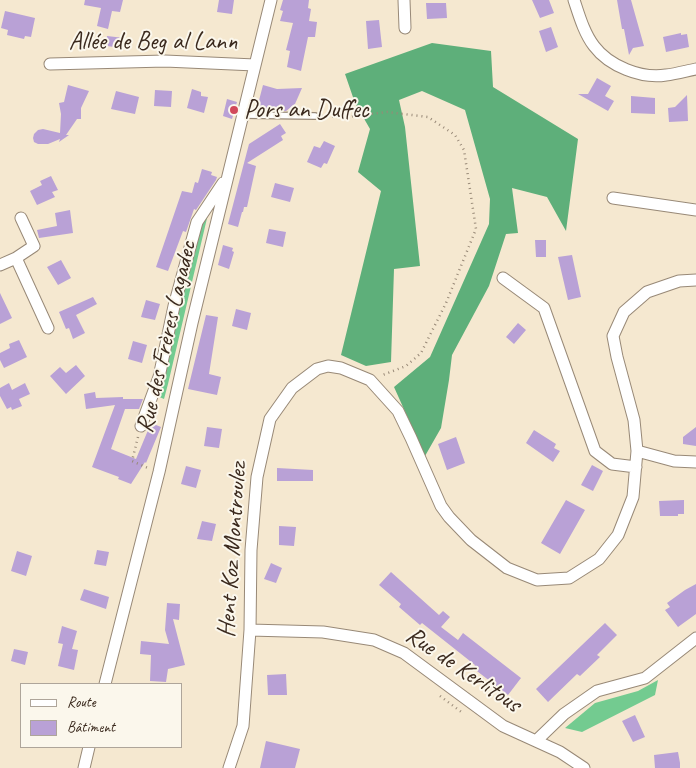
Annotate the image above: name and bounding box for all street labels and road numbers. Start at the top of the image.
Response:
street label: Allée de Beg al Lann [69,27,237,57]
street label: Rue des Frères Lagadec [130,238,204,436]
street label: Hent Koz Montroulez [212,461,254,639]
street label: Rue de Kerlitous [400,621,526,719]

